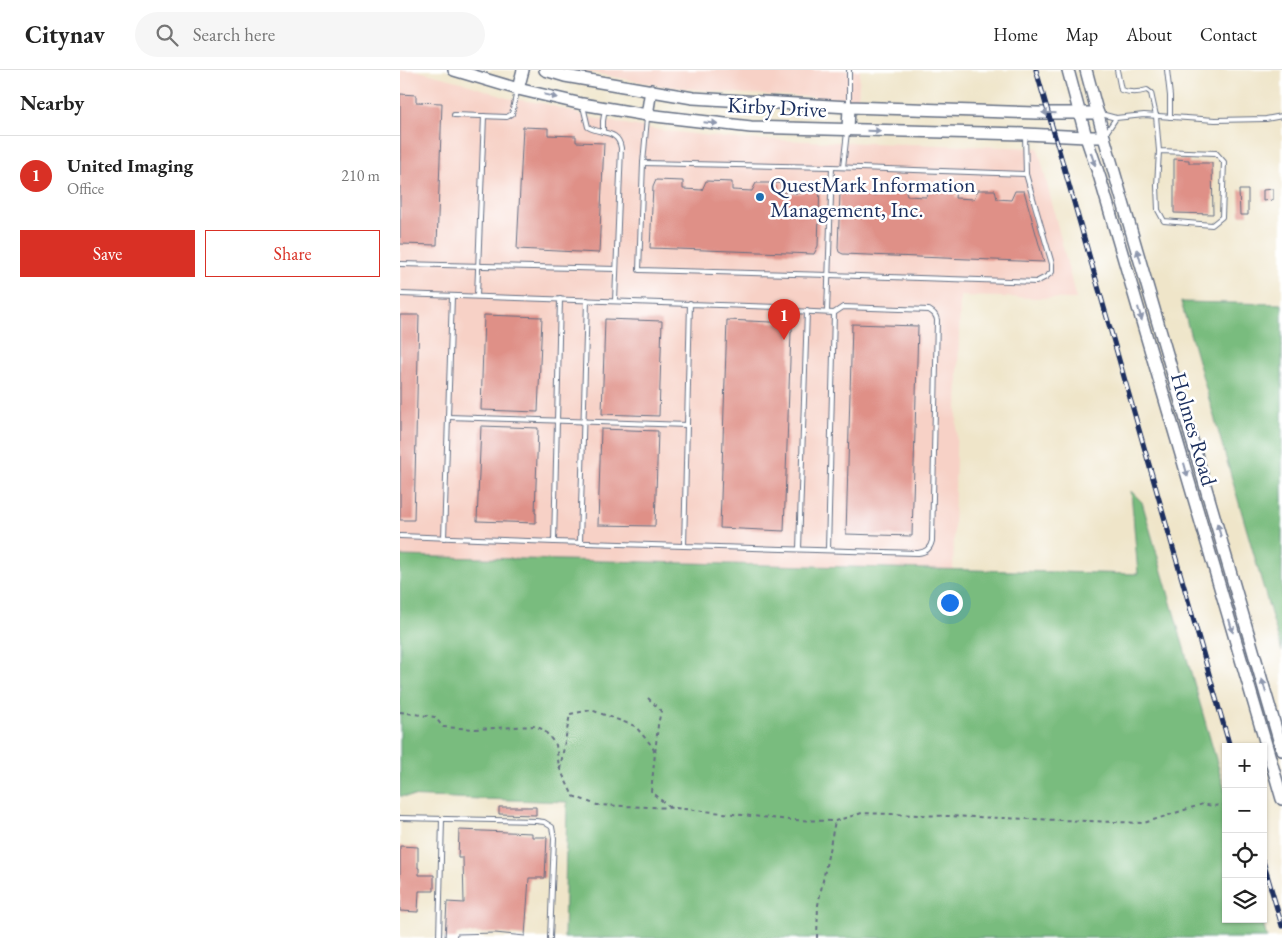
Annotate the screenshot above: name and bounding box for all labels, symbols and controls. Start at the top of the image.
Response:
search box [135,12,485,57]
text: Citynav [25,19,105,50]
icon: search [153,21,181,49]
text: Search here [193,22,275,47]
text: Home [993,23,1038,46]
text: Map [1066,23,1098,46]
text: About [1126,23,1172,46]
text: Contact [1200,23,1257,46]
text: Nearby [20,89,84,116]
street label: Kirby Drive [727,90,828,124]
one-way arrow [544,92,559,100]
one-way arrow [1041,109,1057,117]
one-way arrow [704,119,720,127]
one-way arrow [866,127,882,135]
one-way arrow [1090,152,1098,167]
text: United Imaging [67,153,193,178]
text: 1 [32,165,40,186]
text: 210 m [341,165,380,186]
place label: QuestMark Information Management, Inc. [770,170,976,224]
text: Office [67,178,104,199]
marker: QuestMark Information Management, Inc. [754,191,766,203]
button: Save [20,230,195,277]
button: Share [205,230,380,277]
one-way arrow [1134,249,1142,264]
pin: 1 [768,299,800,340]
one-way arrow [1137,307,1145,322]
street label: Holmes Road [1164,369,1224,490]
one-way arrow [1182,463,1190,478]
one-way arrow [1214,522,1222,537]
your location [937,590,963,616]
one-way arrow [1228,619,1236,634]
one-way arrow [1259,678,1267,693]
map controls [1222,743,1267,923]
button: + [1222,743,1267,788]
button: − [1222,788,1267,833]
button: locate [1222,833,1267,878]
button: layers [1222,878,1267,923]

